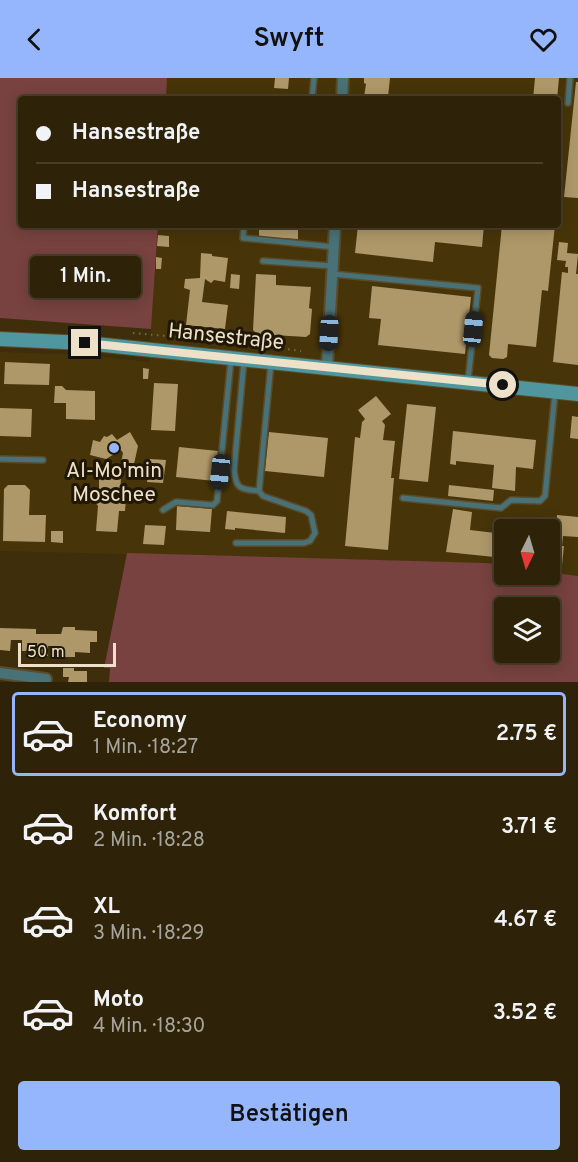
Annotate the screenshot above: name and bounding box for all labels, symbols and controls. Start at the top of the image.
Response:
text: Swyft [254,22,324,56]
icon: back [18,23,51,56]
icon: heart [527,23,560,56]
text: Hansestraße [72,120,200,147]
text: Hansestraße [72,178,200,205]
callout: 1 Min. [29,256,140,298]
text: 1 Min. [60,264,111,290]
car [462,310,484,348]
car [319,315,339,351]
street label: Hansestraße [167,318,285,357]
route end [71,329,98,356]
route start [489,371,516,398]
marker: Al-Mo'min Moschee [107,441,121,455]
car [209,453,231,491]
place label: Al-Mo'min Moschee [66,458,162,509]
north arrow [494,519,560,585]
map controls [494,519,560,663]
button: layers [494,597,560,663]
scale bar [18,640,116,668]
text: 50 m [27,643,65,663]
icon: car [21,707,75,761]
text: Economy [93,708,187,735]
text: 2.75 € [496,721,557,748]
text: 1 Min. · 18:27 [93,735,198,761]
icon: car [21,800,75,854]
text: Komfort [93,801,177,828]
text: 3.71 € [501,814,557,841]
text: 2 Min. · 18:28 [93,828,205,854]
icon: car [21,893,75,947]
text: XL [93,894,120,921]
text: 4.67 € [494,907,557,934]
text: 3 Min. · 18:29 [93,921,205,947]
icon: car [21,986,75,1040]
text: Moto [93,987,144,1014]
text: 3.52 € [493,1000,557,1027]
text: 4 Min. · 18:30 [93,1014,205,1040]
button: Bestätigen [18,1081,560,1150]

